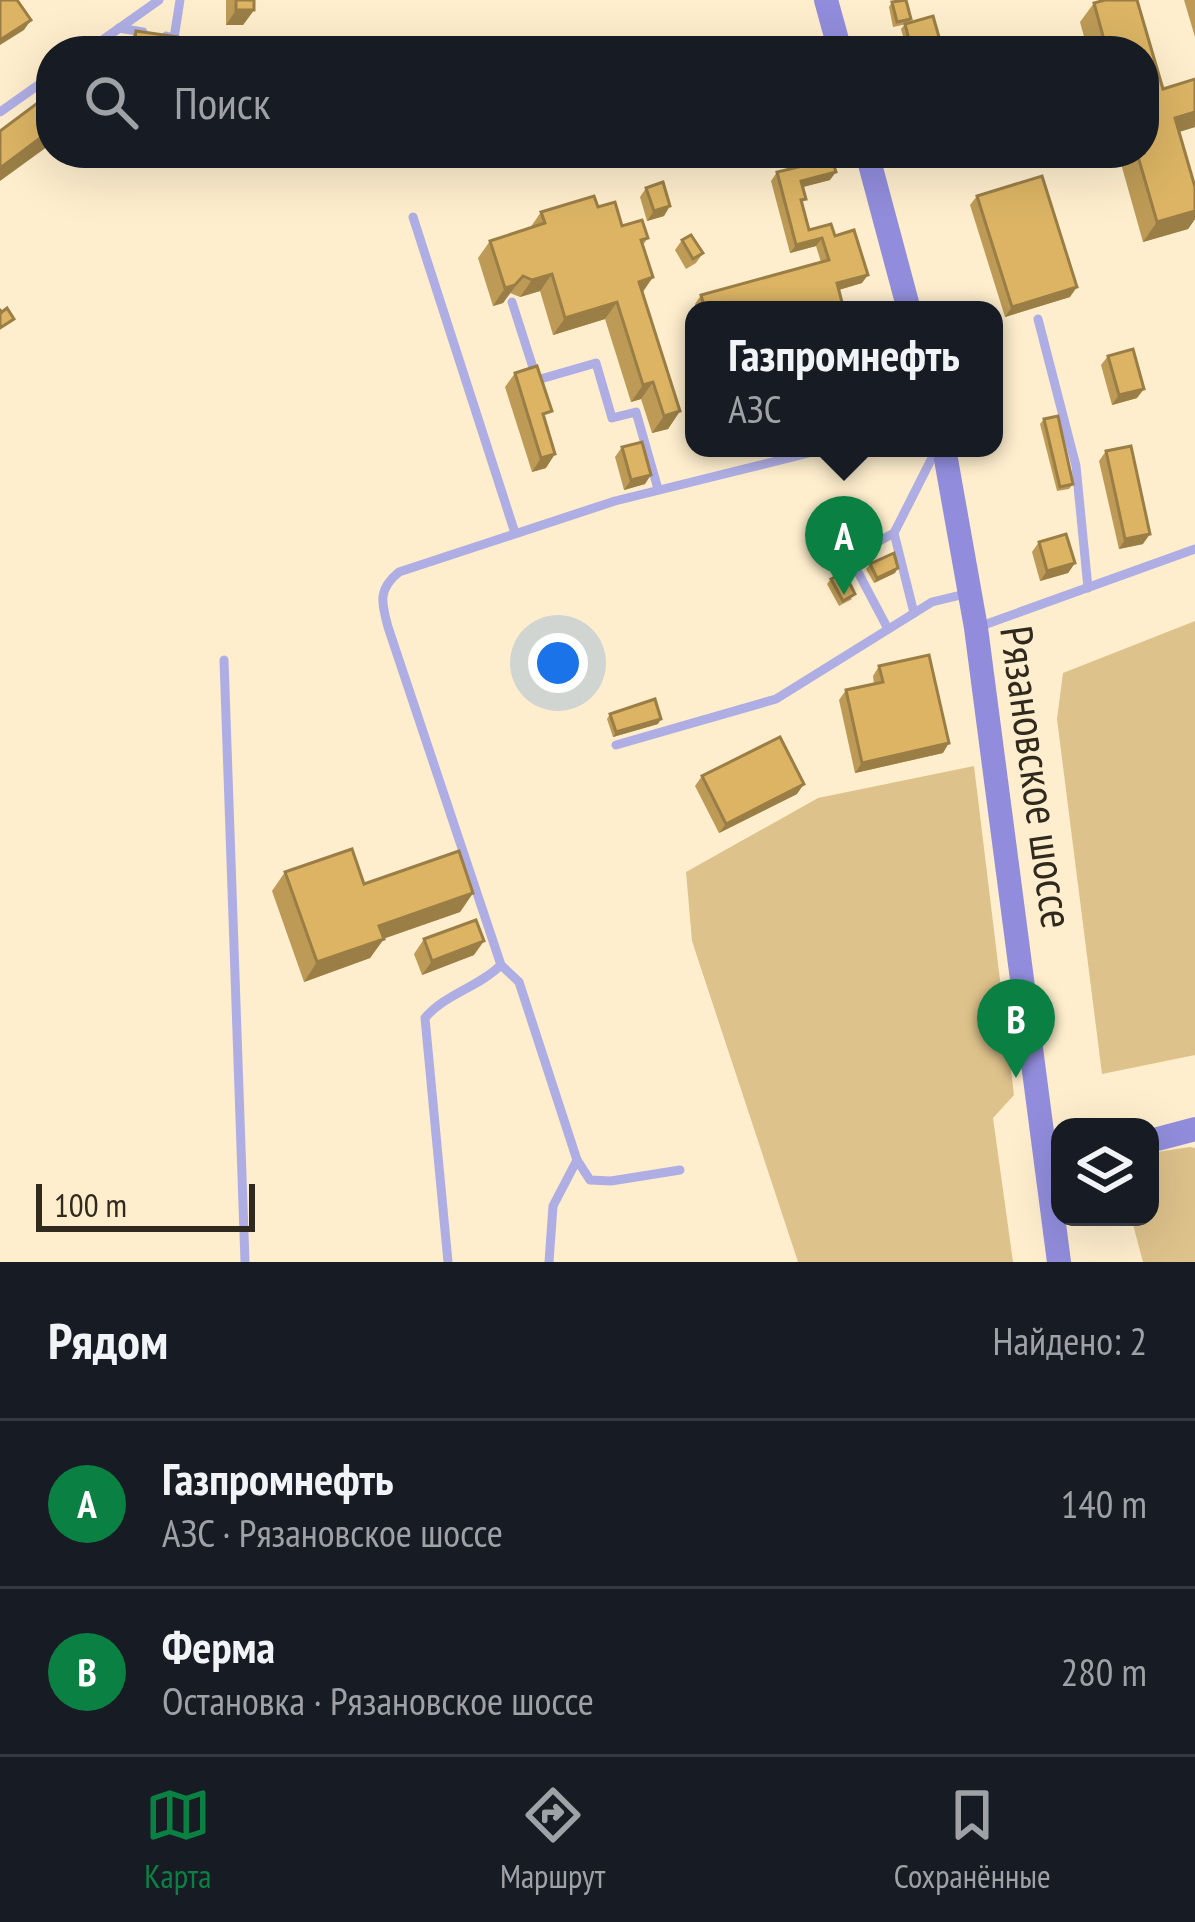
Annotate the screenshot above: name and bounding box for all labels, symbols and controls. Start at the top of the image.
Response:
search box [36,36,1159,168]
icon: search [78,69,144,135]
text: Поиск [174,73,270,131]
popup [685,301,1003,457]
text: Газпромнефть [728,325,960,383]
text: АЗС [728,383,782,434]
pin: A [805,496,883,595]
street label: Рязановское шоссе [988,622,1088,932]
your location [528,633,588,693]
pin: B [977,979,1055,1078]
map controls [1051,1118,1159,1226]
button: layers [1051,1118,1159,1226]
scale bar [36,1178,255,1231]
text: 100 m [54,1183,127,1226]
text: Рядом [48,1307,168,1373]
text: Найдено: 2 [993,1315,1147,1366]
text: Газпромнефть [162,1449,393,1507]
text: A [77,1478,97,1529]
text: 140 m [1061,1478,1147,1529]
text: АЗС · Рязановское шоссе [162,1507,503,1558]
text: Ферма [162,1617,275,1675]
text: B [77,1646,97,1697]
text: 280 m [1061,1646,1147,1697]
text: Остановка · Рязановское шоссе [162,1675,594,1726]
tab: Карта [144,1782,211,1897]
tab: Маршрут [500,1782,605,1897]
tab: Сохранённые [894,1782,1051,1897]

